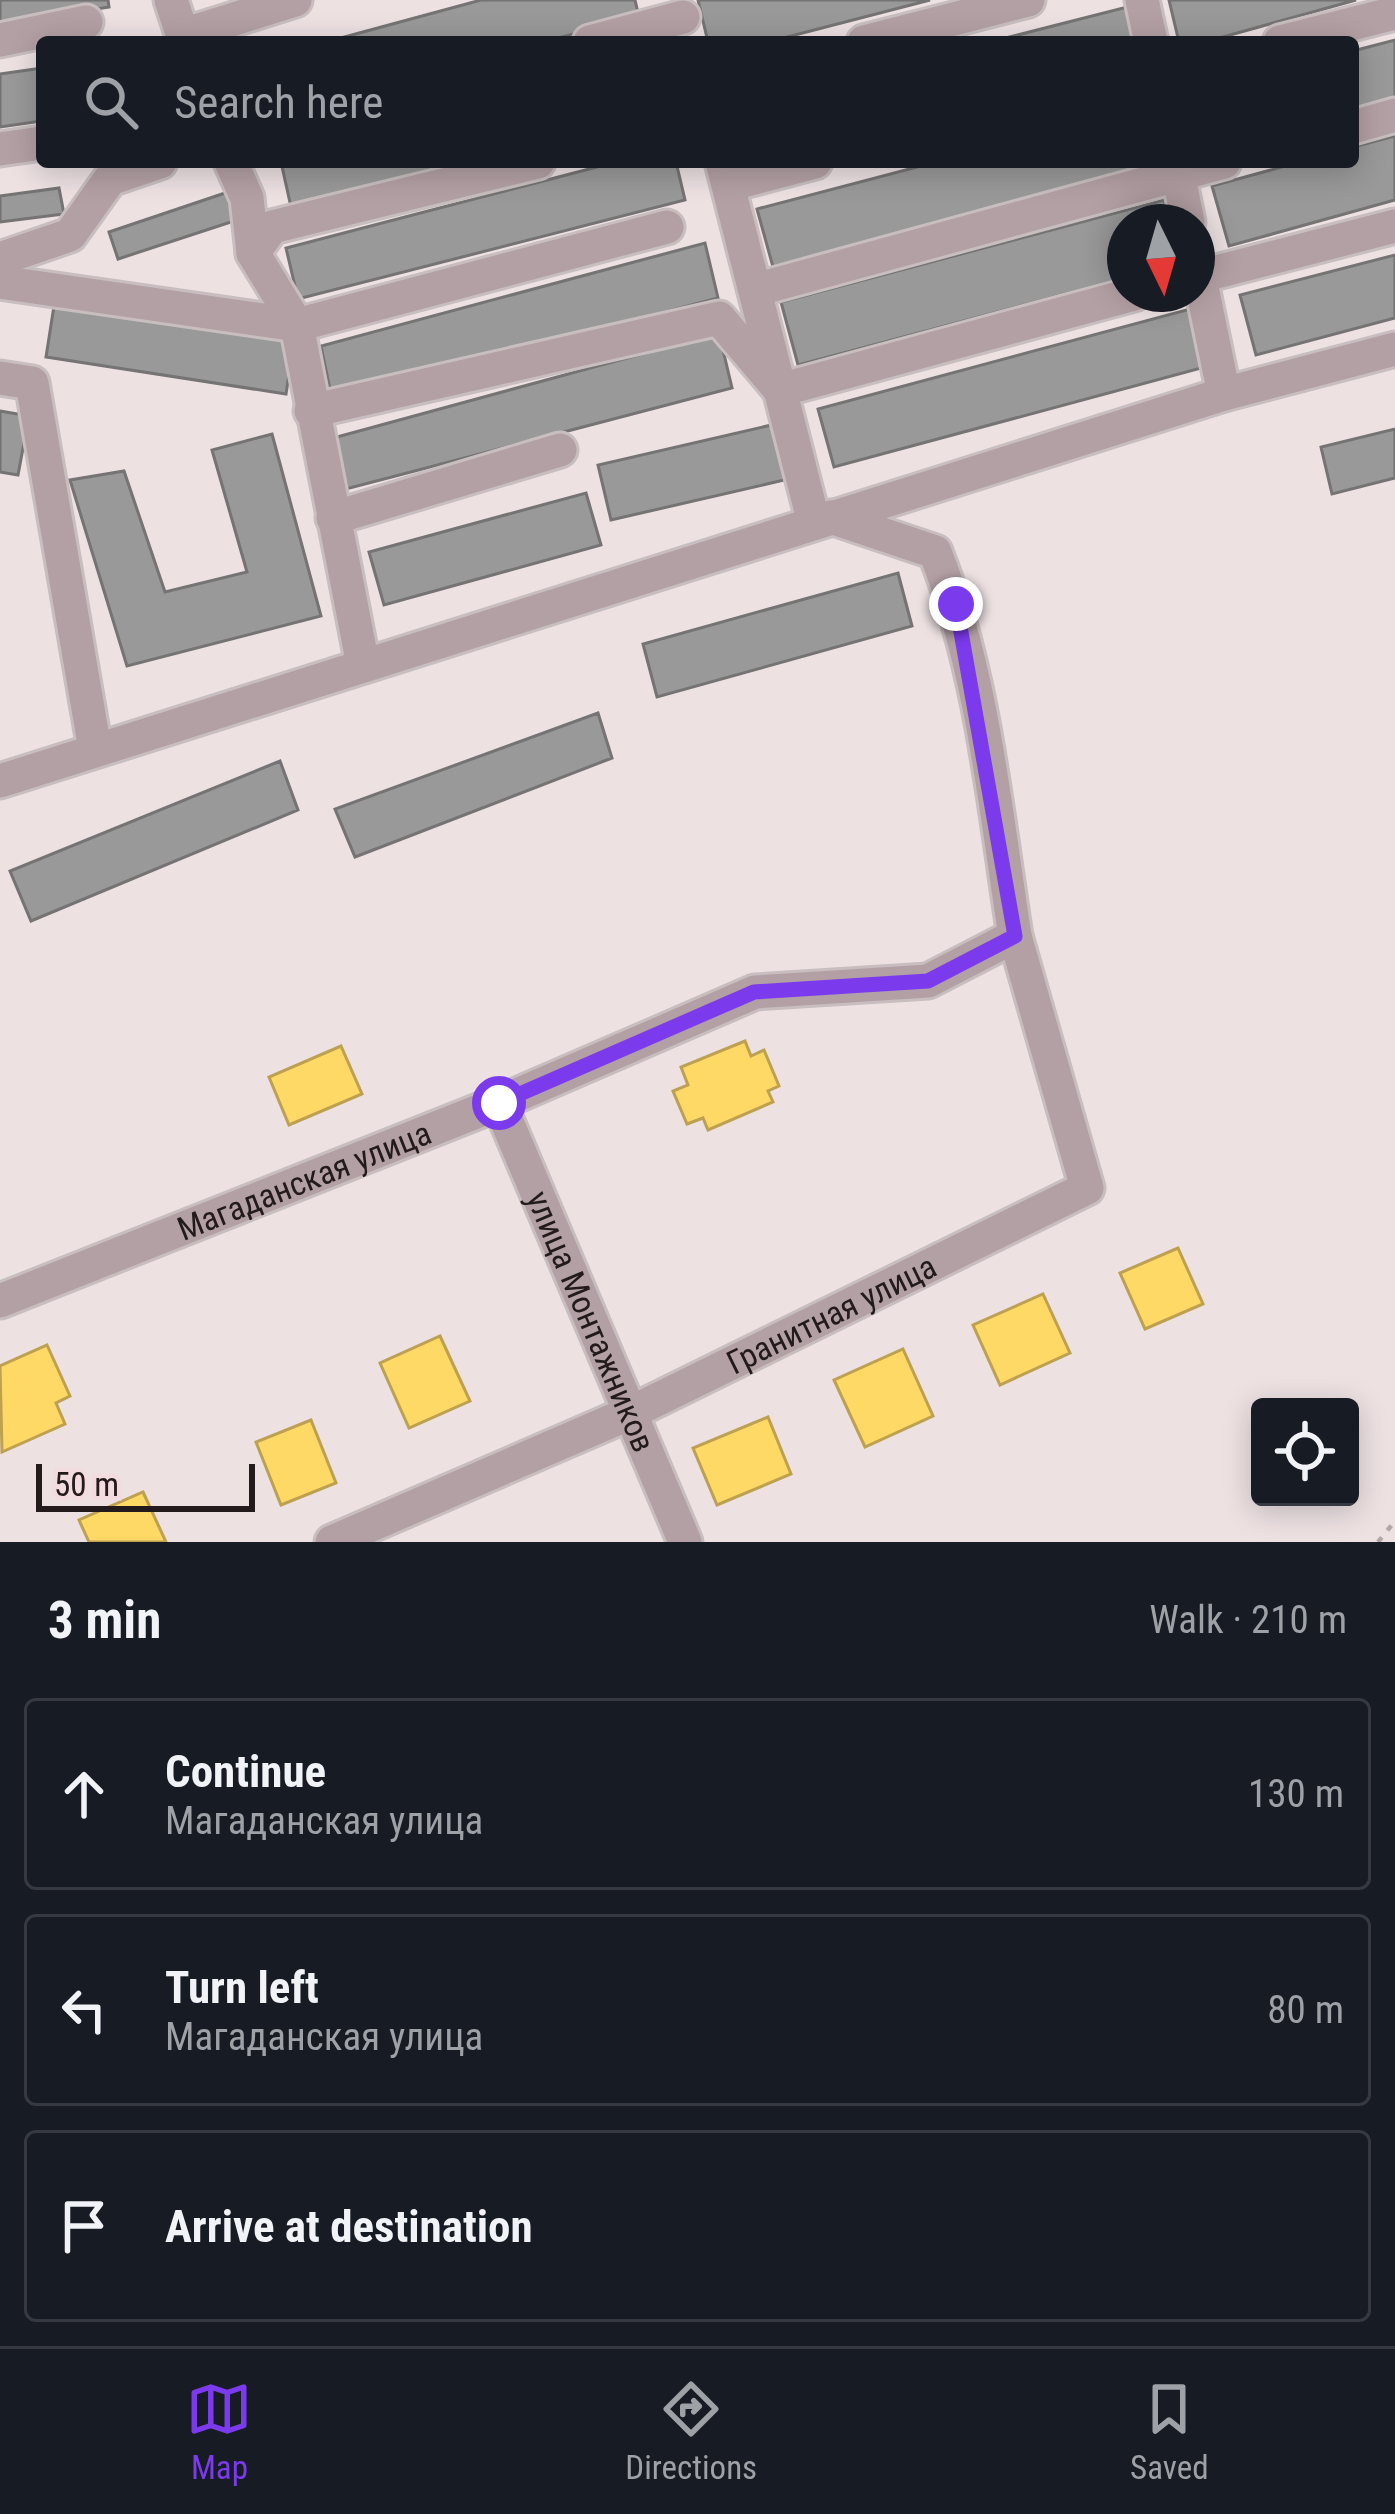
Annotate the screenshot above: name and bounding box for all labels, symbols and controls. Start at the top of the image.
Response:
search box [36,36,1359,168]
icon: search [78,69,144,135]
text: Search here [174,76,383,129]
north arrow [1107,204,1215,312]
route end [929,577,983,631]
route start [472,1076,526,1130]
street label: Магаданская улица [172,1113,436,1248]
street label: улица Монтажников [519,1185,664,1458]
street label: Гранитная улица [720,1246,942,1382]
map controls [1251,1398,1359,1506]
button: locate [1251,1398,1359,1506]
scale bar [36,1458,255,1511]
text: 50 m [54,1465,119,1504]
text: 3 min [48,1591,161,1650]
text: Walk · 210 m [1149,1597,1347,1643]
text: Continue [165,1745,326,1798]
icon: ahead [51,1761,117,1827]
text: 130 m [1248,1771,1344,1817]
text: Магаданская улица [165,1798,483,1844]
text: Turn left [165,1961,319,2014]
icon: left [51,1977,117,2043]
text: 80 m [1267,1987,1344,2033]
text: Магаданская улица [165,2014,483,2060]
icon: arrive [51,2193,117,2259]
text: Arrive at destination [165,2200,533,2253]
tab: Map [186,2376,252,2487]
tab: Directions [625,2376,757,2487]
tab: Saved [1130,2376,1209,2487]

